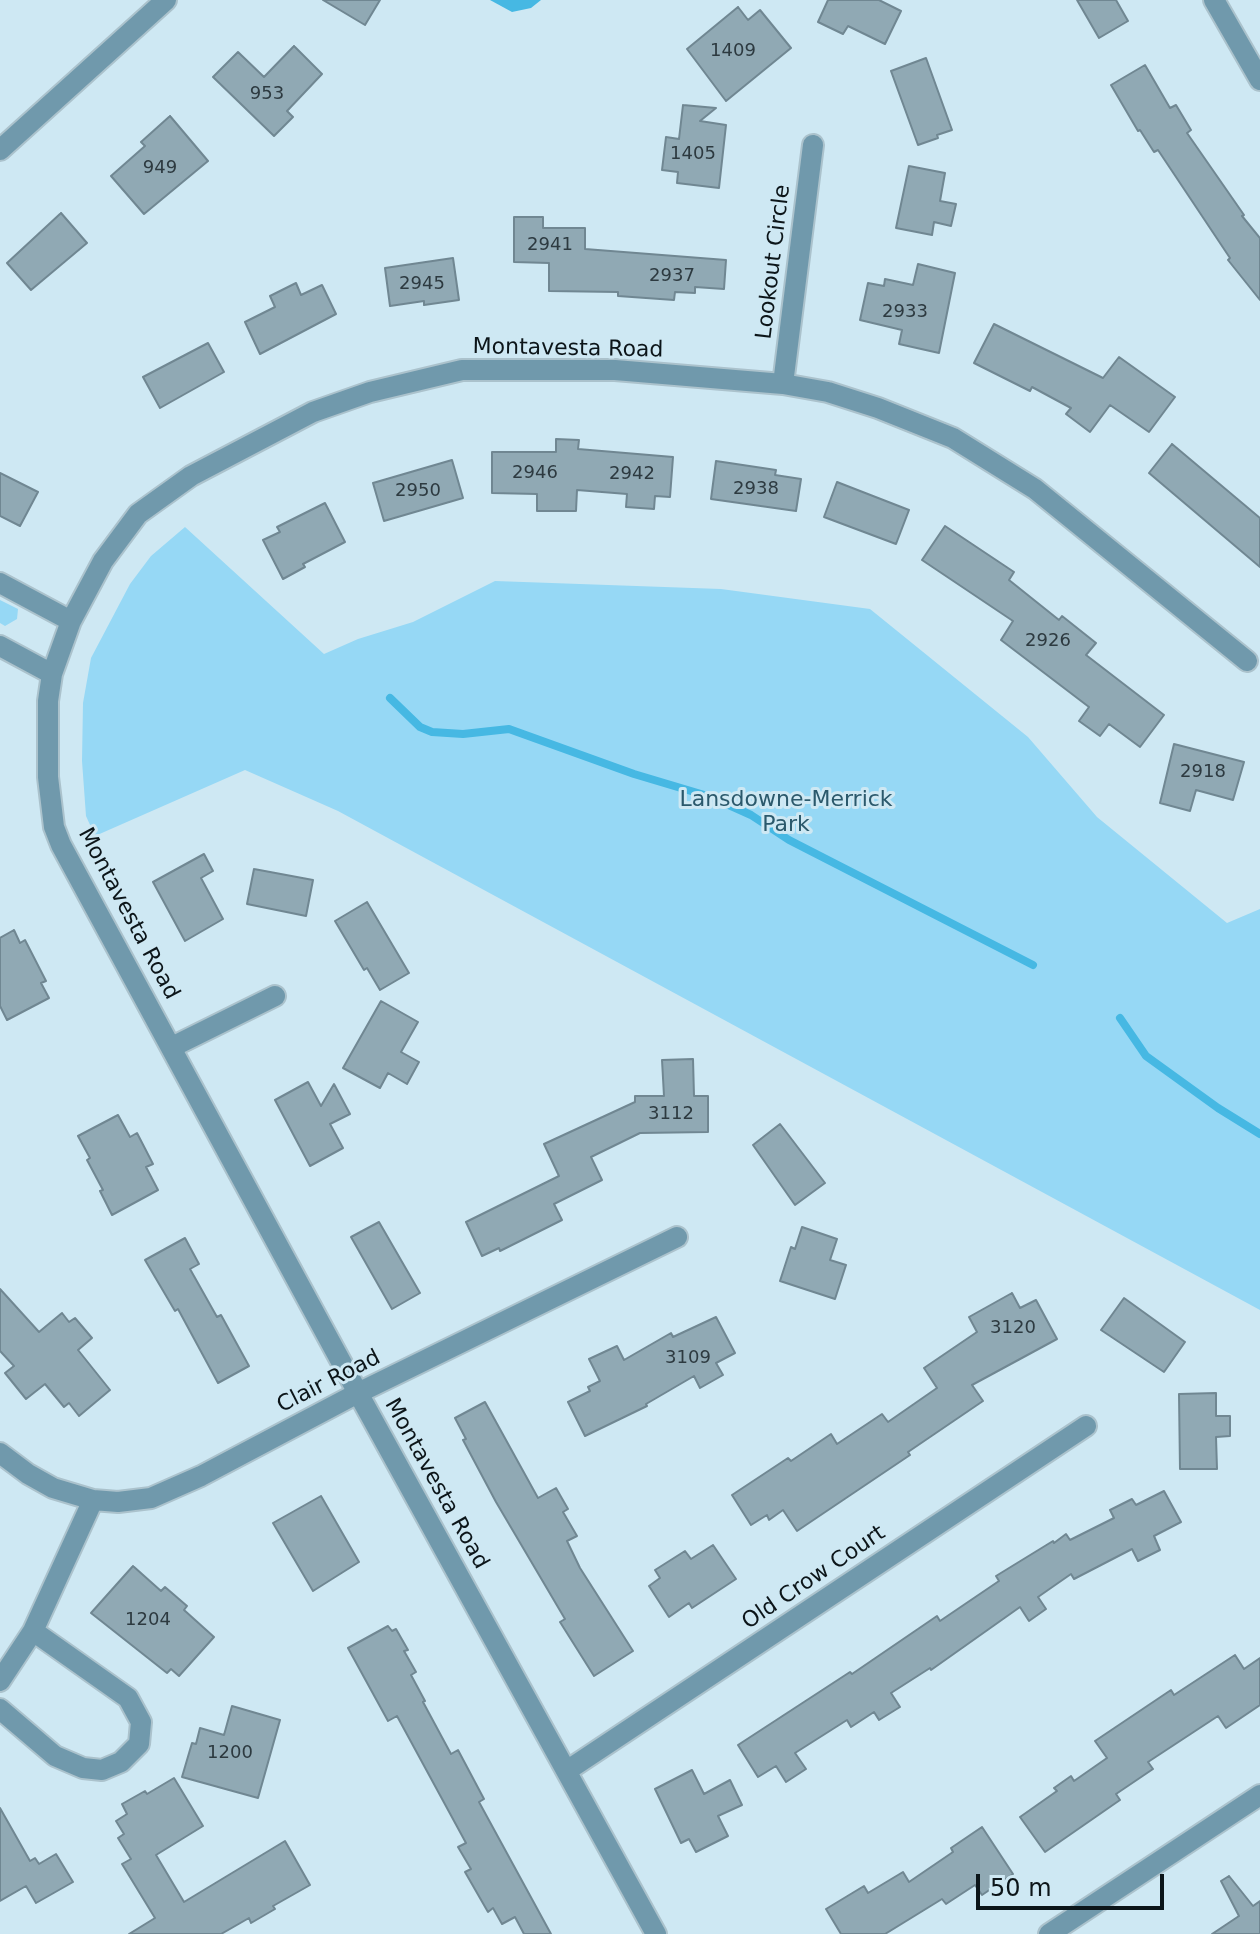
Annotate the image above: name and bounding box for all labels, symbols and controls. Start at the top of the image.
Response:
house number: 1409 [710,40,756,62]
house number: 953 [250,83,284,105]
house number: 1405 [670,143,716,165]
house number: 949 [143,157,177,179]
street label: Lookout Circle [751,183,797,341]
house number: 2941 [527,234,573,256]
house number: 2937 [649,265,695,287]
house number: 2945 [399,273,445,295]
house number: 2933 [882,301,928,323]
street label: Montavesta Road [472,334,664,364]
house number: 2946 [512,462,558,484]
house number: 2942 [609,463,655,485]
house number: 2938 [733,478,779,500]
house number: 2950 [395,480,441,502]
house number: 2926 [1025,630,1071,652]
house number: 2918 [1180,761,1226,783]
park label: Lansdowne-Merrick Park [679,787,893,838]
street label: Montavesta Road [72,824,184,1004]
house number: 3112 [648,1103,694,1125]
house number: 3120 [990,1317,1036,1339]
street label: Clair Road [273,1345,385,1419]
house number: 3109 [665,1347,711,1369]
street label: Montavesta Road [378,1394,494,1574]
street label: Old Crow Court [737,1520,891,1636]
house number: 1204 [125,1609,171,1631]
house number: 1200 [207,1742,253,1764]
scale bar [980,1858,1168,1908]
text: 50 m [990,1874,1052,1902]

